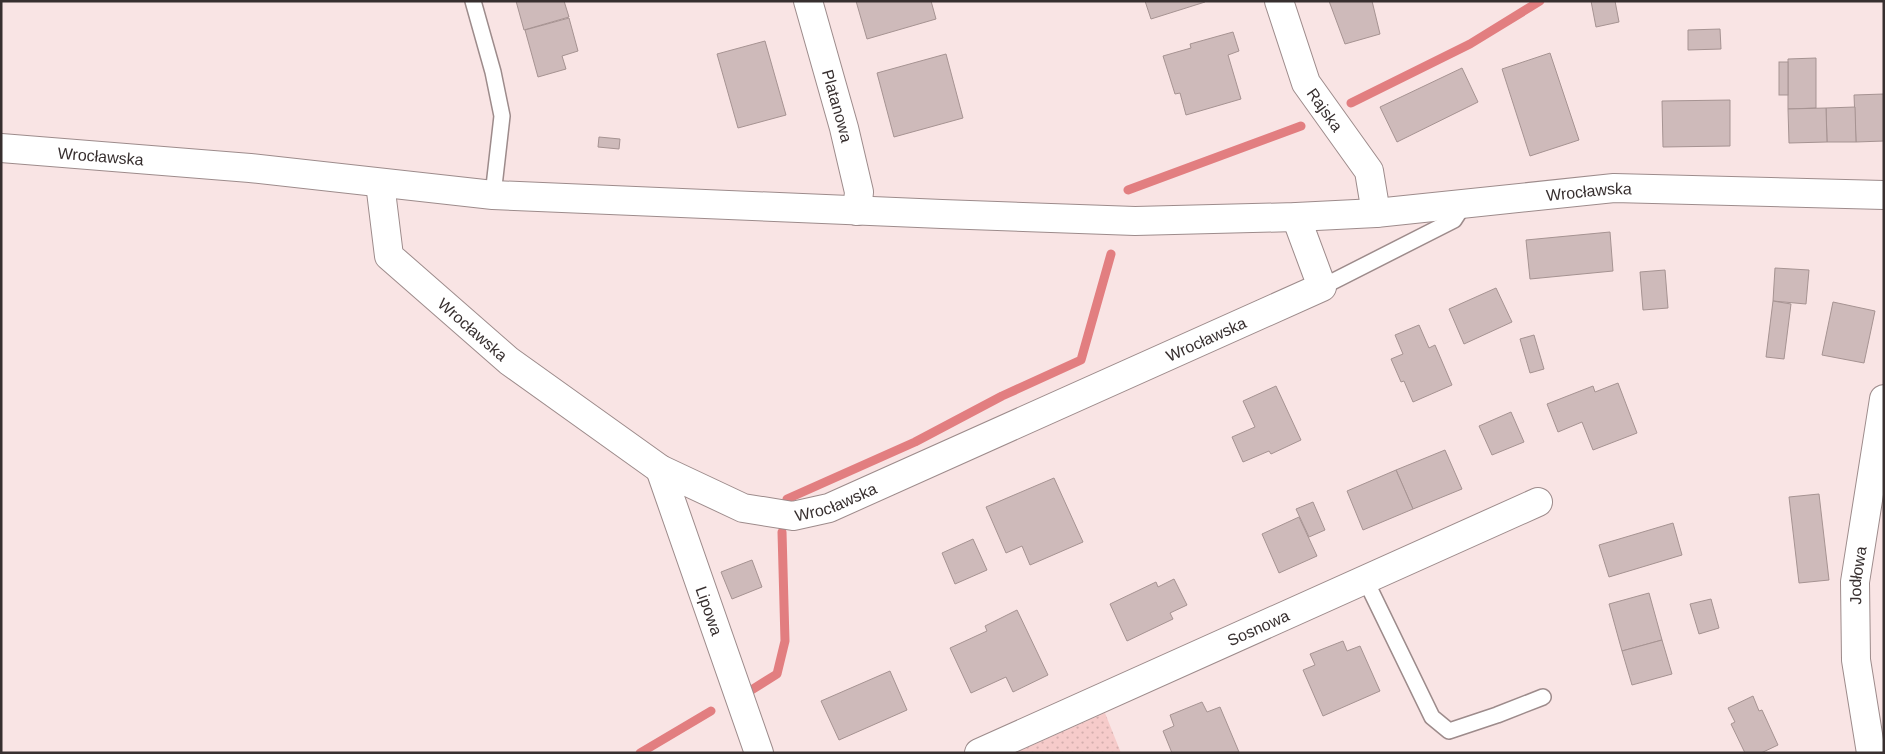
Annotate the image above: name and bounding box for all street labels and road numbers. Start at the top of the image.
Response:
street label: Platanowa [819,68,856,144]
street label: Rajska [1304,85,1346,134]
street label: Wrocławska [57,144,144,168]
street label: Wrocławska [1545,179,1632,204]
street label: Wrocławska [435,295,511,364]
street label: Wrocławska [1163,314,1249,364]
street label: Wrocławska [793,479,879,524]
street label: Jodłowa [1846,545,1869,605]
street label: Lipowa [693,584,726,637]
street label: Sosnowa [1225,606,1292,649]

